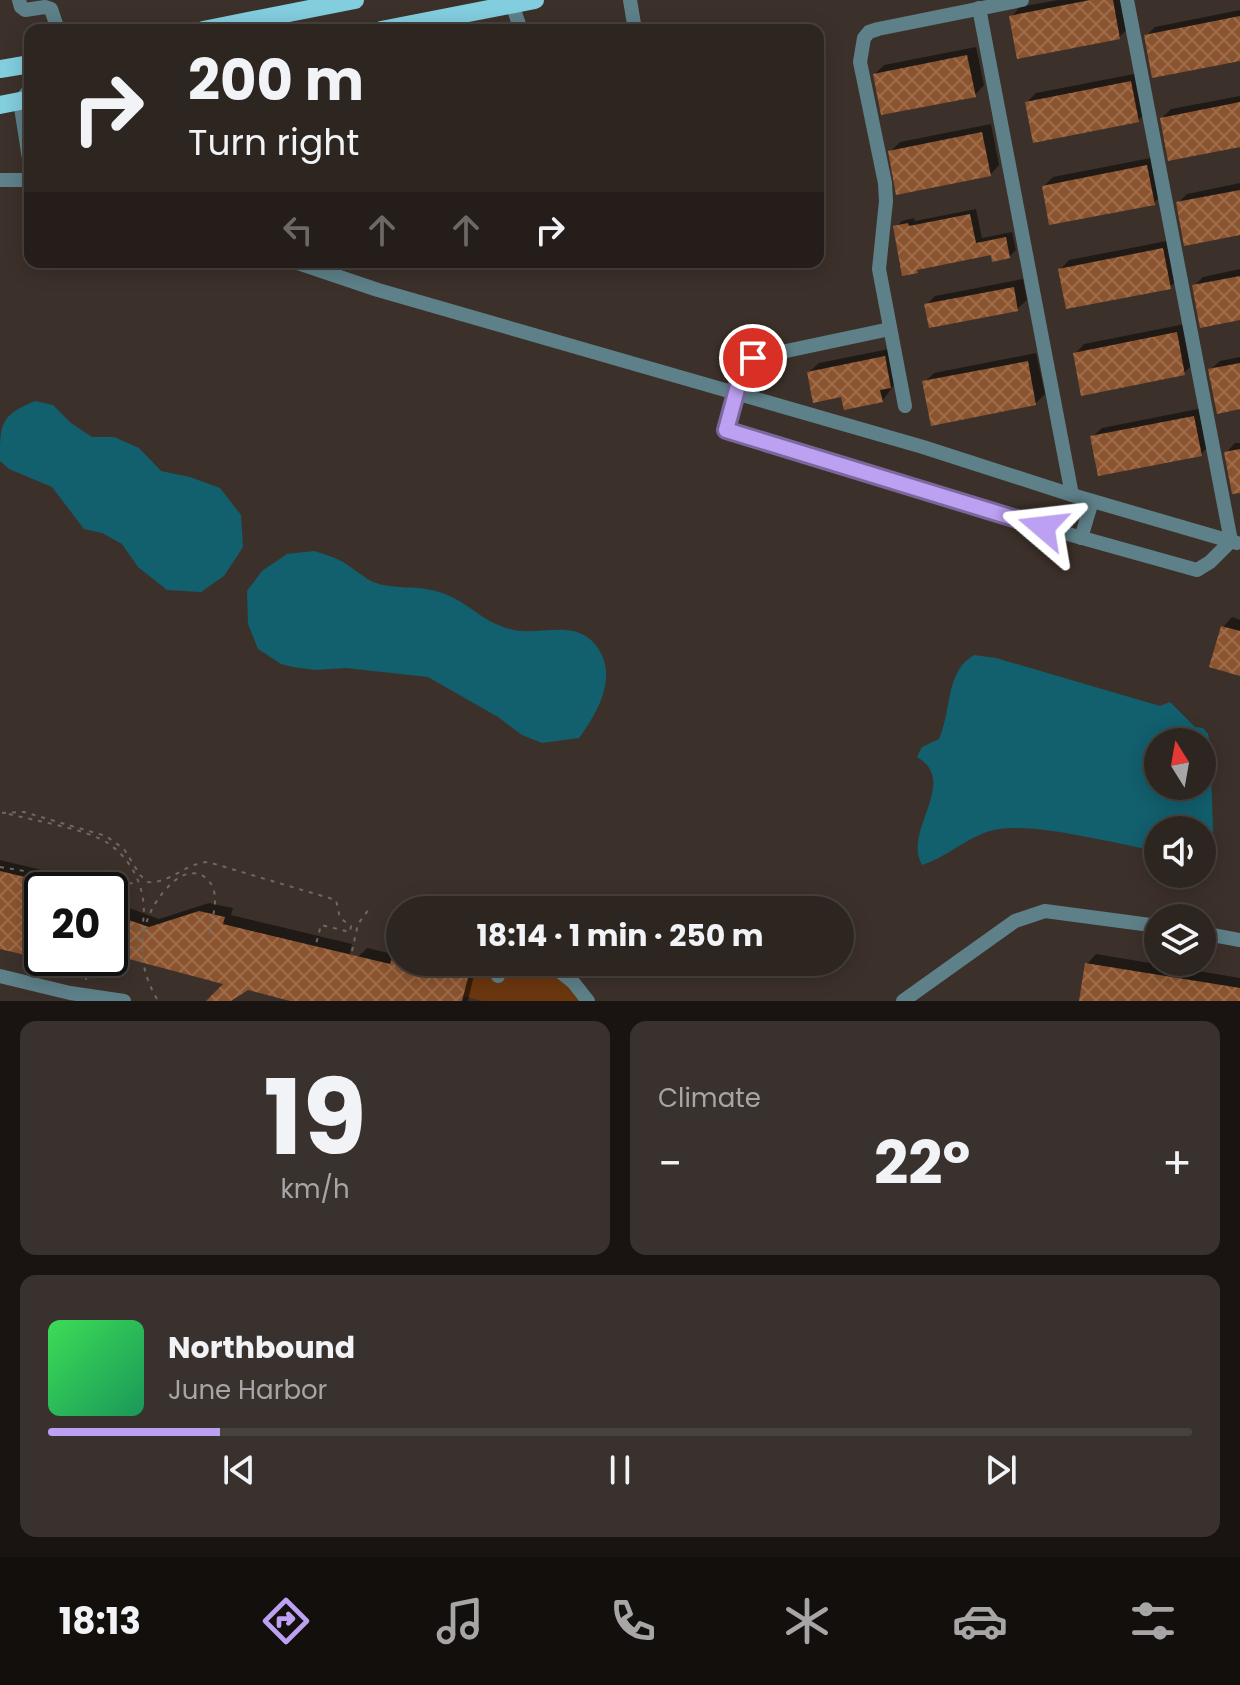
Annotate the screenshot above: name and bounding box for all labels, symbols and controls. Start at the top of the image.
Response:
text: 200 m [188,41,364,120]
icon: right [56,56,160,160]
text: Turn right [188,117,359,168]
icon: left [276,208,320,252]
icon: ahead [360,208,404,252]
icon: ahead [444,208,488,252]
icon: right [528,208,572,252]
pin [719,324,787,392]
icon: arrive [731,336,775,380]
position arrow [1001,485,1085,569]
north arrow [1144,728,1216,800]
map controls [1144,728,1216,976]
button: sound [1144,816,1216,888]
speed limit sign: 20 [24,872,128,976]
button: layers [1144,904,1216,976]
text: 18:14 · 1 min · 250 m [476,914,764,957]
text: 19 [263,1045,367,1190]
text: Climate [658,1080,761,1116]
text: 22° [874,1121,970,1205]
text: − [658,1133,682,1194]
text: + [1162,1133,1192,1194]
text: km/h [280,1171,350,1207]
text: Northbound [168,1326,355,1369]
text: June Harbor [168,1372,327,1408]
icon: previous [217,1448,261,1492]
icon: pause [598,1448,642,1492]
icon: next [979,1448,1023,1492]
icon: directions [258,1593,314,1649]
icon: music [432,1593,488,1649]
icon: phone [605,1593,661,1649]
icon: climate [779,1593,835,1649]
icon: car [952,1593,1008,1649]
icon: filters [1125,1593,1181,1649]
text: 18:13 [59,1596,141,1647]

